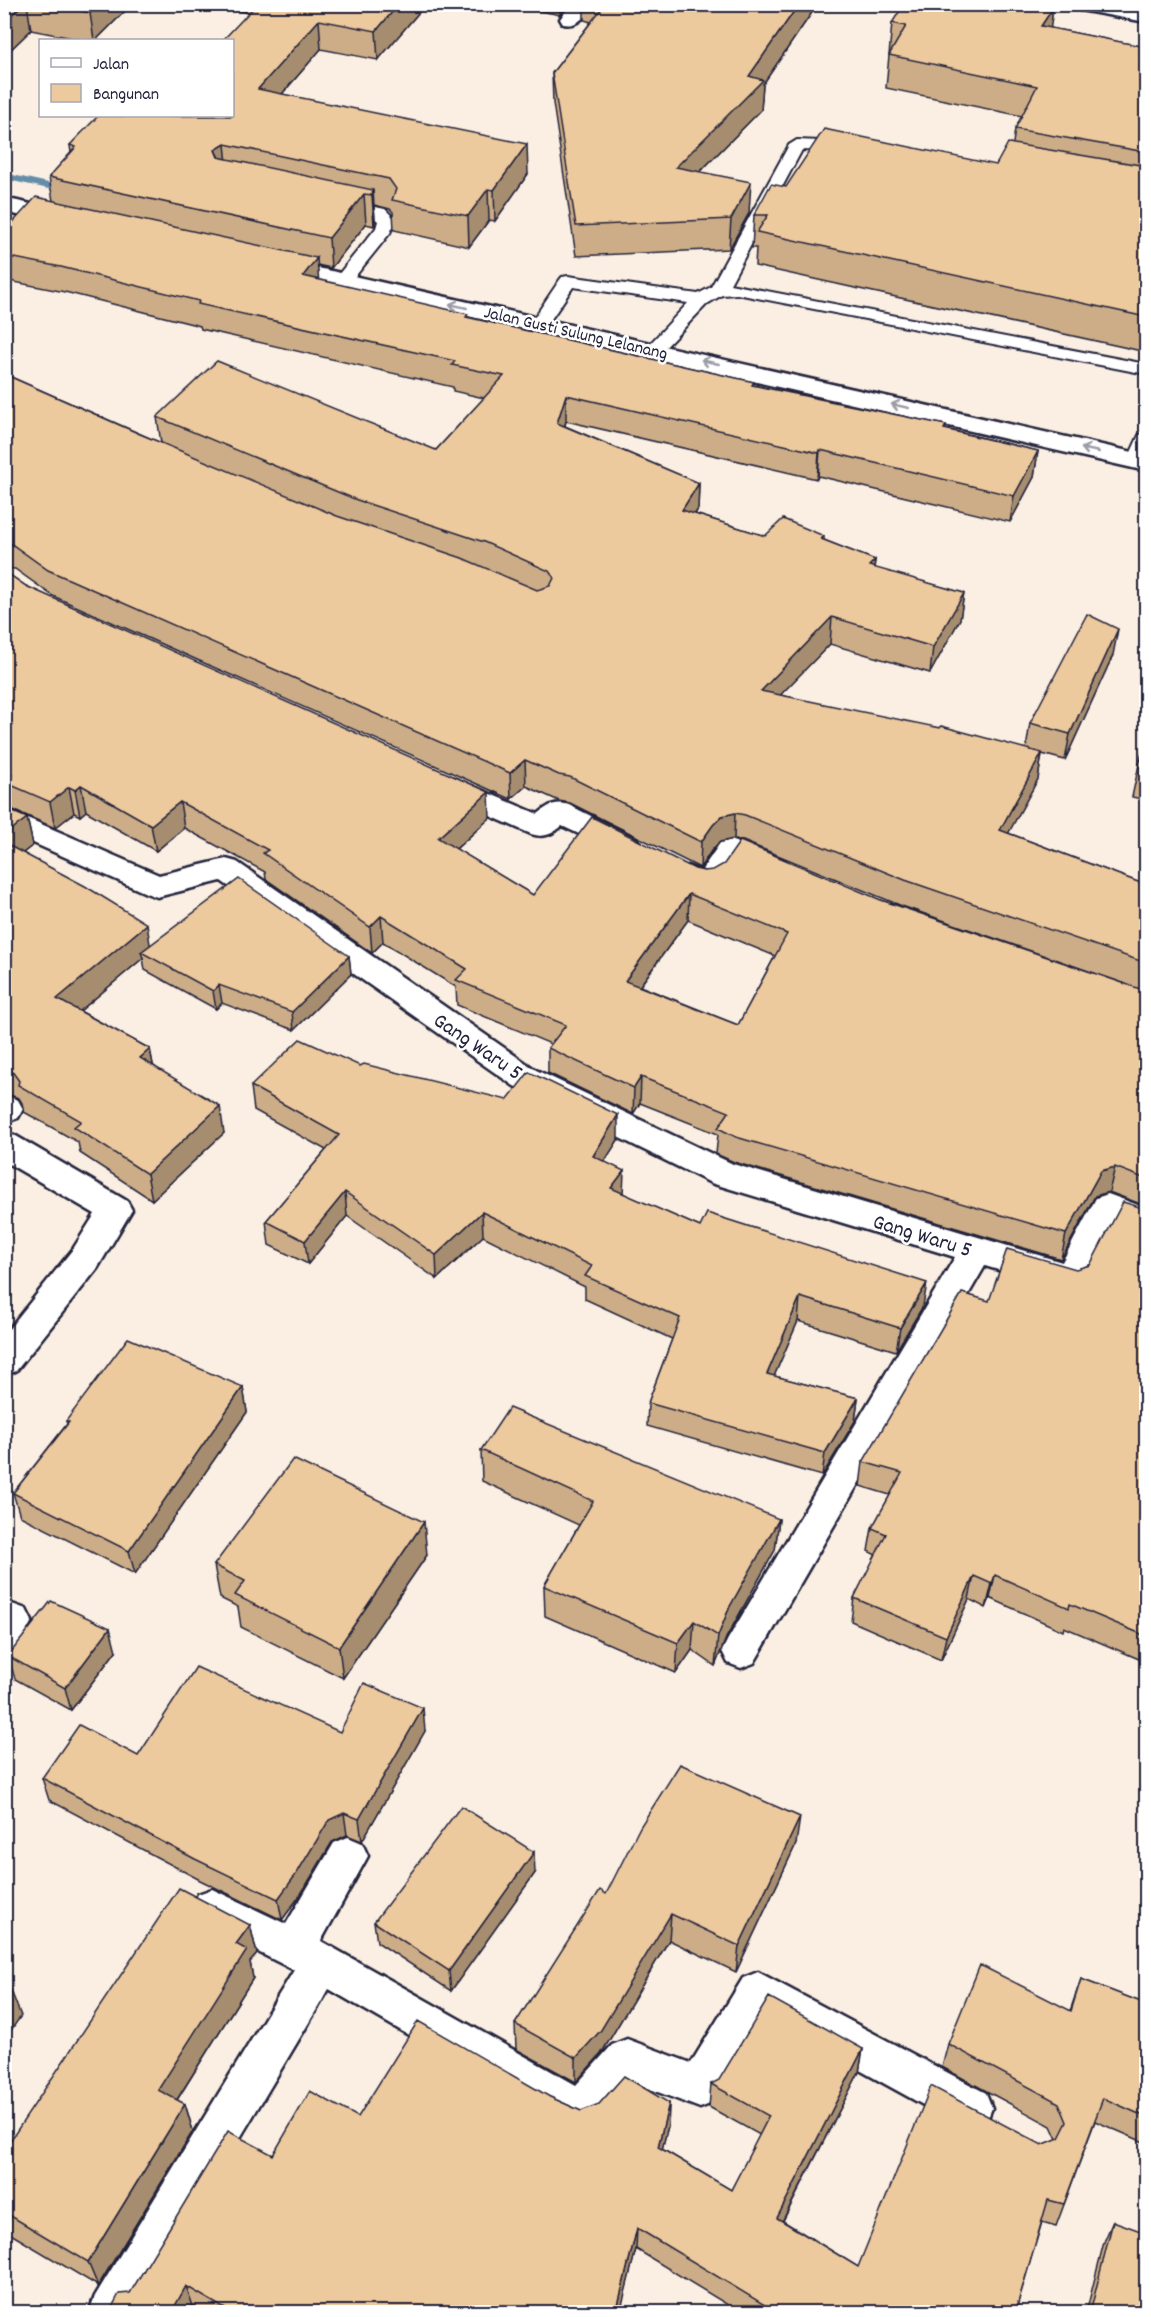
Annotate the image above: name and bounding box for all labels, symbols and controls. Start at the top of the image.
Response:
legend [39,39,234,117]
text: Jalan [93,53,129,78]
text: Bangunan [93,83,159,108]
one-way arrow [449,299,468,311]
street label: Jalan Gusti Sulung Lelanang [481,301,670,368]
one-way arrow [700,356,719,368]
one-way arrow [890,400,909,412]
one-way arrow [1080,444,1100,455]
street label: Gang Waru 5 [426,1007,528,1089]
street label: Gang Waru 5 [869,1208,975,1267]

